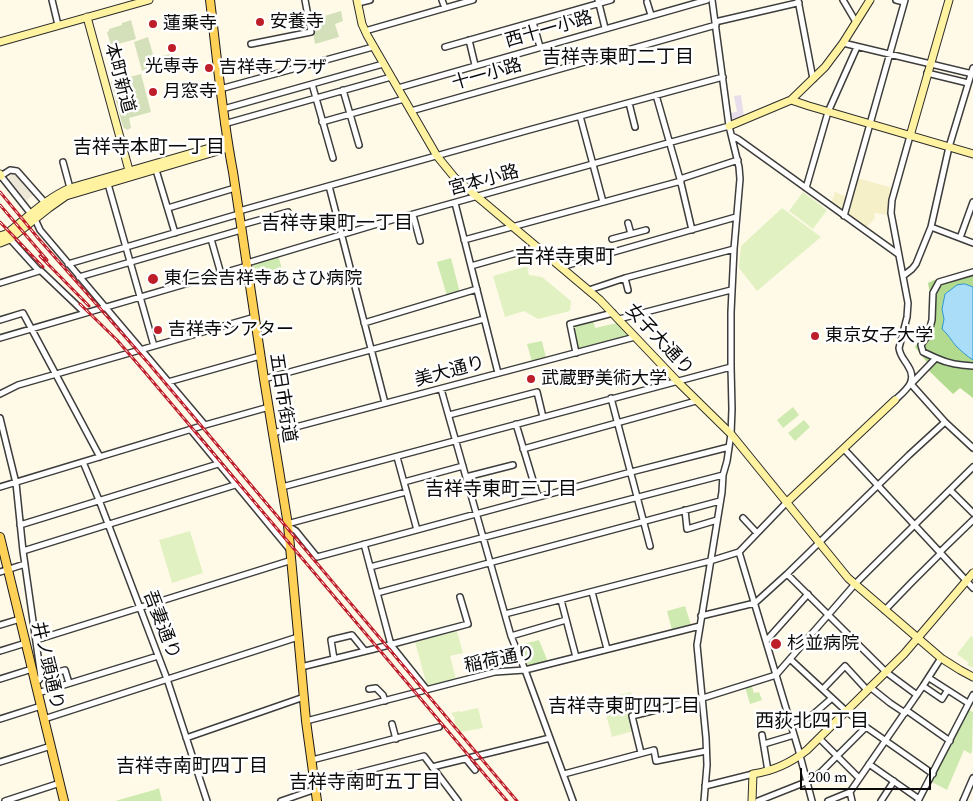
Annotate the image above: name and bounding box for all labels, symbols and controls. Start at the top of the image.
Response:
street label: 西十一小路 [503,7,595,53]
place label: 安養寺 [270,11,324,33]
place label: 蓮乗寺 [163,13,217,35]
marker: 安養寺 [254,16,266,28]
marker: 蓮乗寺 [147,18,159,30]
street label: 本町新道 [99,40,139,116]
marker: 光専寺 [166,42,178,54]
district label: 吉祥寺東町二丁目 [542,47,694,69]
street label: 十一小路 [449,55,525,95]
place label: 光専寺 [145,56,199,78]
place label: 吉祥寺プラザ [219,57,327,79]
marker: 吉祥寺プラザ [203,62,215,74]
place label: 月窓寺 [163,81,217,103]
marker: 月窓寺 [147,86,159,98]
district label: 吉祥寺本町一丁目 [73,137,225,159]
street label: 宮本小路 [446,161,522,201]
district label: 吉祥寺東町一丁目 [261,213,413,235]
district label: 吉祥寺東町 [515,246,615,270]
place label: 東仁会吉祥寺あさひ病院 [164,268,362,290]
marker: 東仁会吉祥寺あさひ病院 [146,272,160,286]
street label: 女子大通り [620,300,698,380]
place label: 吉祥寺シアター [168,319,294,341]
marker: 吉祥寺シアター [152,324,164,336]
place label: 東京女子大学 [825,325,933,347]
marker: 東京女子大学 [809,330,821,342]
street label: 五日市街道 [264,352,300,444]
street label: 美大通り [412,352,488,392]
place label: 武蔵野美術大学 [541,368,667,390]
marker: 武蔵野美術大学 [525,373,537,385]
district label: 吉祥寺東町三丁目 [425,479,577,501]
street label: 吾妻通り [138,588,184,662]
street label: 井ノ頭通り [26,620,68,712]
place label: 杉並病院 [787,633,859,655]
marker: 杉並病院 [769,637,783,651]
street label: 稲荷通り [463,643,537,677]
district label: 吉祥寺東町四丁目 [548,696,700,718]
district label: 西荻北四丁目 [755,711,869,733]
district label: 吉祥寺南町四丁目 [116,756,268,778]
scale bar [803,758,934,790]
text: 200 m [808,766,848,787]
district label: 吉祥寺南町五丁目 [289,772,441,794]

